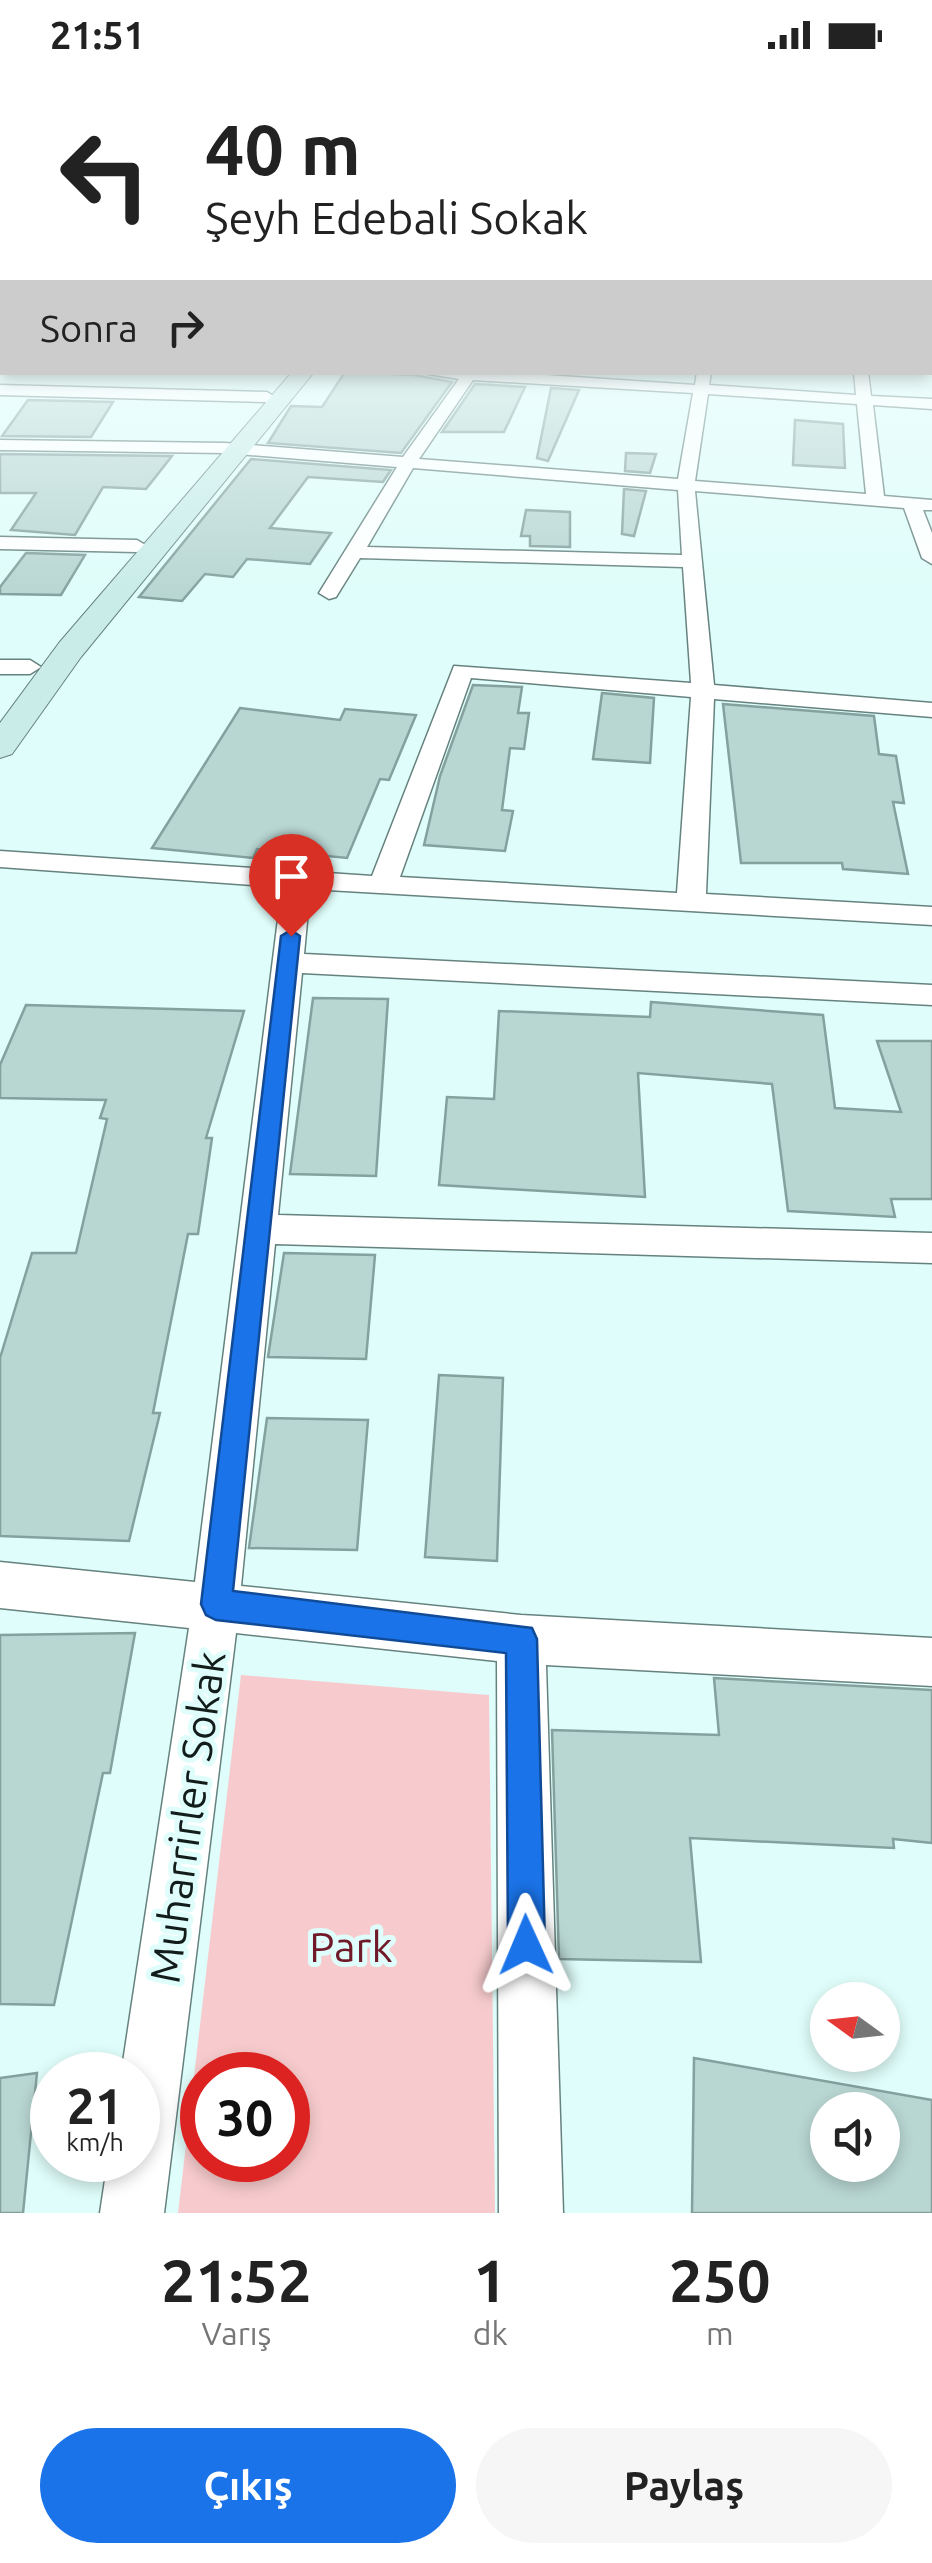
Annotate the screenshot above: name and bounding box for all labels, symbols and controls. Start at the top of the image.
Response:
text: 21:51 [50,14,145,56]
icon: left [40,110,170,240]
text: 40 m [205,110,361,188]
text: Şeyh Edebali Sokak [205,192,588,243]
icon: right [158,300,213,355]
text: Sonra [40,307,138,349]
pin [249,834,334,937]
icon: arrive [264,849,319,904]
street label: Muharrirler Sokak [140,1648,234,1986]
position arrow [474,1893,578,1997]
park label: Park [309,1923,393,1970]
north arrow [810,1982,900,2072]
map controls [810,1982,900,2182]
speed limit sign: 30 [180,2052,310,2182]
text: 21 [67,2077,123,2133]
button: sound [810,2092,900,2182]
text: km/h [66,2128,124,2156]
text: 21:52 [161,2246,311,2313]
text: 1 [473,2246,507,2313]
text: 250 [669,2246,771,2313]
text: Varış [201,2315,271,2351]
text: dk [473,2315,508,2351]
text: m [706,2315,734,2351]
button: Çıkış [40,2428,456,2543]
button: Paylaş [476,2428,892,2543]

